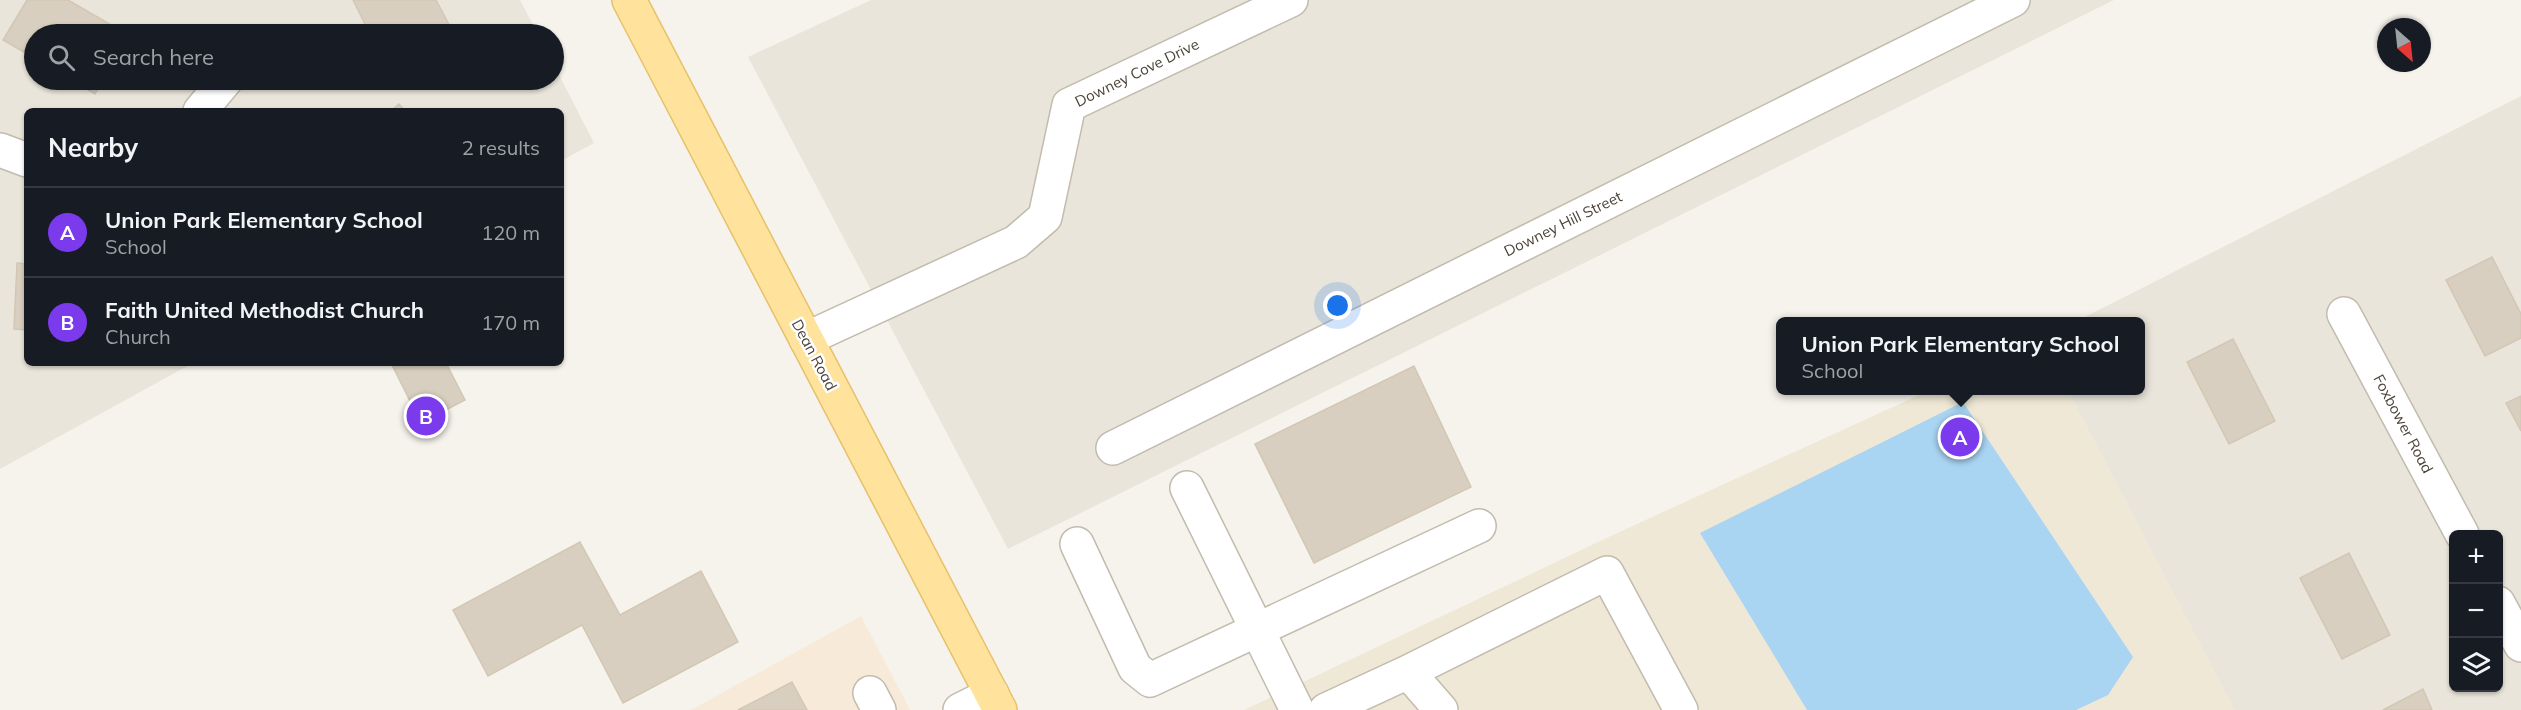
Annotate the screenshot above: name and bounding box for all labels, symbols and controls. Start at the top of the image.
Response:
north arrow [2377,18,2431,72]
search box [24,24,564,90]
street label: Downey Cove Drive [1072,34,1202,111]
icon: search [45,41,78,74]
text: Search here [93,43,214,71]
text: Nearby [48,131,138,164]
text: 2 results [462,135,540,160]
street label: Downey Hill Street [1501,187,1625,260]
text: Union Park Elementary School [105,206,423,234]
text: A [60,220,75,245]
text: 120 m [481,220,540,245]
text: School [105,234,167,259]
your location [1323,291,1352,320]
text: Faith United Methodist Church [105,296,424,324]
text: B [61,310,74,335]
text: 170 m [481,310,540,335]
street label: Dean Road [788,316,841,394]
popup [1776,317,2145,395]
text: Church [105,324,171,349]
text: Union Park Elementary School [1802,330,2119,358]
text: School [1802,358,1863,383]
street label: Foxbower Road [2369,371,2437,476]
pin: B [406,394,446,438]
pin: A [1940,414,1980,460]
map controls [2449,530,2503,692]
button: + [2449,530,2503,584]
button: − [2449,584,2503,638]
button: layers [2449,638,2503,692]

